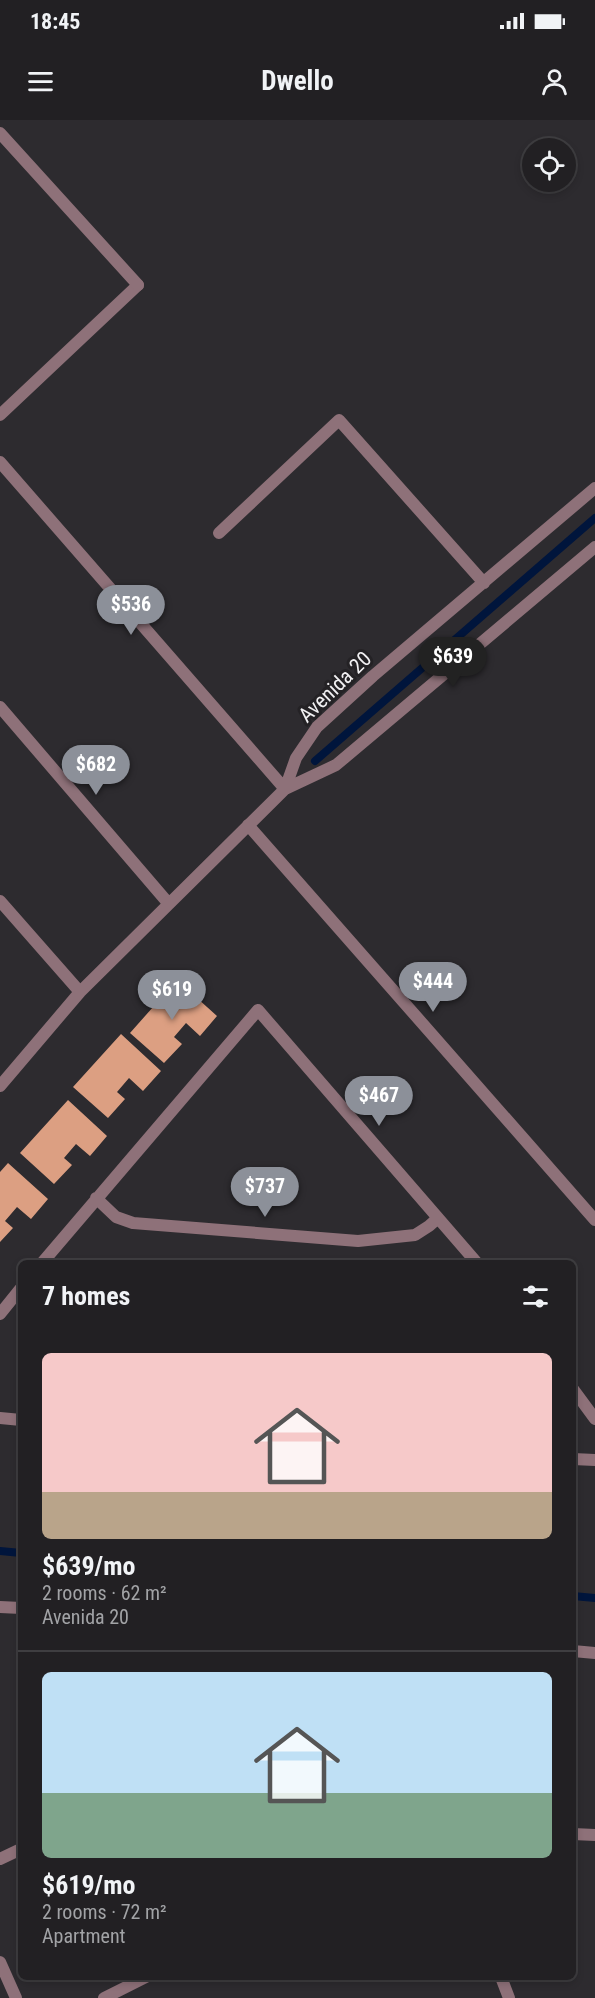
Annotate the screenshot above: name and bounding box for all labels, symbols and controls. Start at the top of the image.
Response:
text: 18:45 [30,9,81,34]
icon: menu [24,65,57,98]
text: Dwello [261,65,334,97]
icon: person [538,65,571,98]
map controls [522,138,576,192]
button: locate [522,138,576,192]
pin: $536 [95,585,167,636]
text: $536 [111,592,151,616]
pin: $639 [417,637,489,688]
text: $639 [433,644,473,668]
street label: Avenida 20 [294,647,376,727]
pin: $682 [60,745,132,796]
text: $682 [76,752,116,776]
pin: $444 [397,962,469,1013]
text: $444 [413,969,453,993]
pin: $619 [136,970,208,1021]
text: $619 [152,977,192,1001]
pin: $467 [343,1076,415,1127]
text: $467 [359,1083,399,1107]
pin: $737 [229,1167,301,1218]
text: $737 [245,1174,285,1198]
icon: filters [519,1280,552,1313]
text: 7 homes [42,1281,130,1311]
icon: home [243,1392,351,1500]
text: $639/mo [42,1551,135,1581]
text: 2 rooms · 62 m² [42,1581,167,1605]
text: Avenida 20 [42,1605,129,1629]
icon: home [243,1711,351,1819]
text: $619/mo [42,1870,135,1900]
text: 2 rooms · 72 m² [42,1900,167,1924]
text: Apartment [42,1924,126,1948]

